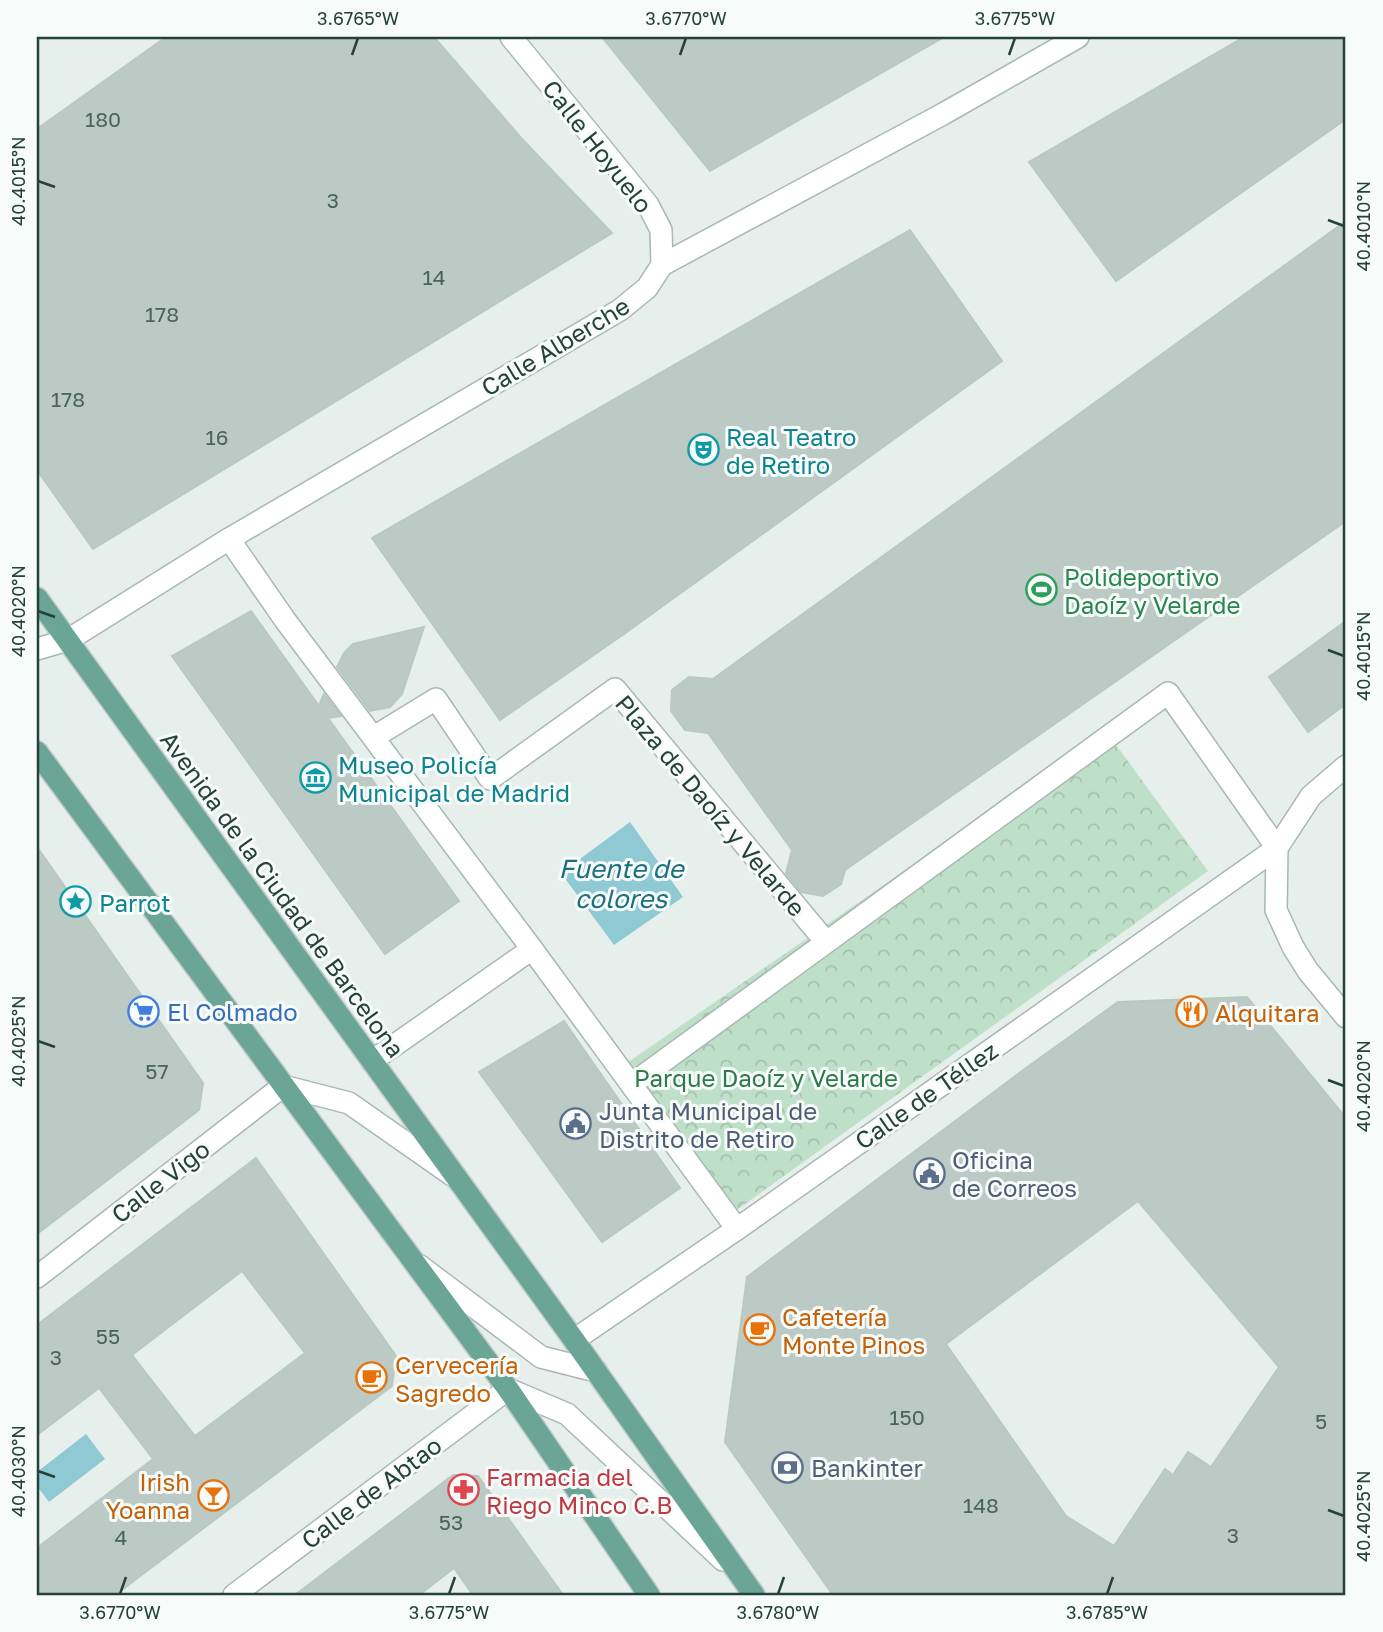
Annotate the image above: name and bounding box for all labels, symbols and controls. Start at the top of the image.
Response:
text: 3.6765°W [317,7,399,29]
text: 3.6770°W [645,7,727,29]
text: 3.6775°W [975,7,1055,29]
street label: Calle Hoyuelo [537,74,659,218]
house number: 180 [85,106,121,132]
text: 40.4015°N [7,136,29,226]
text: 40.4010°N [1352,181,1374,271]
house number: 3 [327,187,339,213]
house number: 14 [423,264,446,290]
street label: Calle Alberche [476,290,634,402]
house number: 178 [145,301,179,327]
house number: 178 [51,386,85,412]
place label: Real Teatro de Retiro [726,422,856,479]
house number: 16 [206,424,228,450]
theatre icon: Real Teatro de Retiro [686,433,720,467]
place label: Polideportivo Daoíz y Velarde [1064,562,1240,619]
text: 40.4020°N [7,565,29,657]
sports icon: Polideportivo Daoíz y Velarde [1024,573,1058,607]
text: 40.4015°N [1352,611,1374,701]
street label: Plaza de Daoíz y Velarde [610,688,812,922]
street label: Avenida de la Ciudad de Barcelona [155,725,411,1063]
place label: Museo Policía Municipal de Madrid [338,750,570,807]
museum icon: Museo Policía Municipal de Madrid [298,761,332,795]
water label: Fuente de colores [558,853,685,914]
place icon: Parrot [59,885,93,919]
place label: Parrot [99,888,171,917]
supermarket icon: El Colmado [127,994,161,1028]
text: 40.4025°N [7,995,29,1087]
restaurant icon: Alquitara [1175,995,1209,1029]
place label: El Colmado [167,997,298,1026]
place label: Alquitara [1215,998,1320,1027]
street label: Calle de Téllez [849,1035,1003,1155]
text: 40.4020°N [1352,1040,1374,1132]
house number: 57 [145,1058,169,1084]
park label: Parque Daoíz y Velarde [634,1063,898,1092]
place label: Junta Municipal de Distrito de Retiro [599,1096,817,1153]
public building icon: Junta Municipal de Distrito de Retiro [559,1107,593,1141]
street label: Calle Vigo [105,1134,215,1228]
place label: Oficina de Correos [952,1145,1077,1202]
public building icon: Oficina de Correos [912,1156,946,1190]
place label: Cafetería Monte Pinos [782,1302,925,1359]
cafe icon: Cafetería Monte Pinos [742,1313,776,1347]
house number: 55 [96,1323,120,1349]
house number: 3 [50,1344,62,1370]
place label: Cervecería Sagredo [395,1350,519,1407]
cafe icon: Cervecería Sagredo [355,1361,389,1395]
house number: 150 [889,1404,925,1430]
house number: 5 [1315,1408,1327,1434]
text: 40.4030°N [7,1425,29,1517]
street label: Calle de Abtao [295,1430,447,1554]
bank icon: Bankinter [771,1450,805,1484]
place label: Bankinter [811,1453,923,1482]
place label: Farmacia del Riego Minco C.B [486,1462,672,1519]
place label: Irish Yoanna [106,1467,190,1524]
text: 40.4025°N [1352,1470,1374,1562]
pharmacy icon: Farmacia del Riego Minco C.B [446,1473,480,1507]
bar icon: Irish Yoanna [196,1478,230,1512]
house number: 148 [963,1492,999,1518]
house number: 53 [439,1509,463,1535]
house number: 3 [1227,1522,1239,1548]
house number: 4 [115,1524,127,1550]
text: 3.6770°W [79,1601,161,1623]
text: 3.6775°W [409,1601,489,1623]
text: 3.6780°W [737,1601,819,1623]
text: 3.6785°W [1066,1601,1148,1623]

